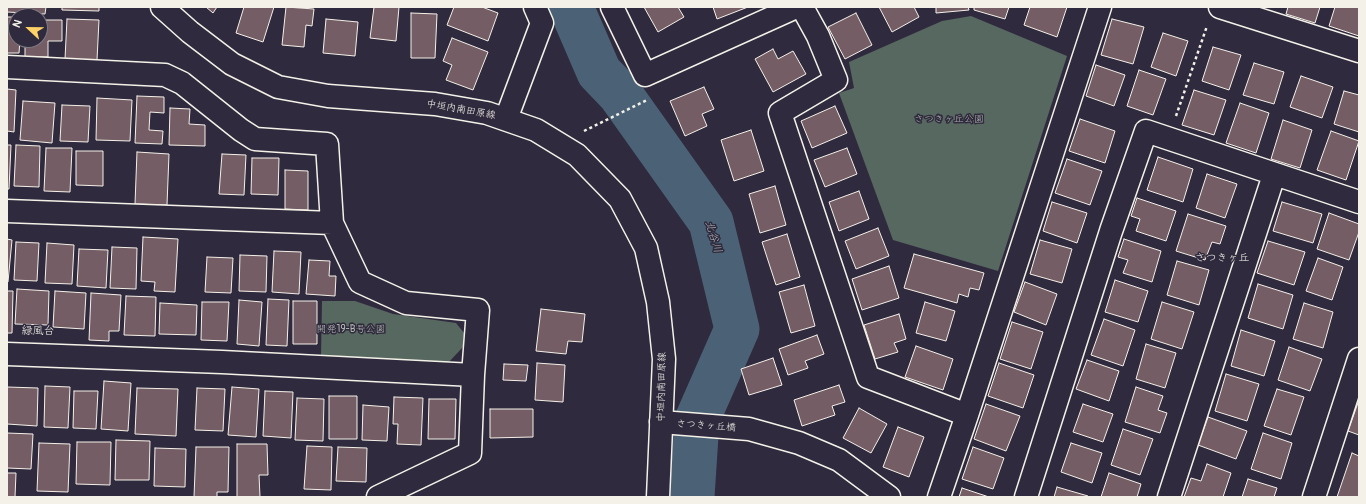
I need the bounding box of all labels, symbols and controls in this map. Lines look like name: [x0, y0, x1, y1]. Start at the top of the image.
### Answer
north arrow: [8, 8, 48, 48]
text: N: [10, 18, 25, 30]
street label: 中垣内南田原線: [425, 98, 497, 122]
park label: さつきヶ丘公園: [914, 113, 984, 125]
water label: 北谷川: [702, 219, 724, 255]
district label: さつきヶ丘: [1195, 251, 1249, 265]
park label: 開発19-B号公園: [317, 323, 385, 335]
district label: 緑風台: [22, 324, 54, 338]
street label: 中垣内南田原線: [655, 352, 669, 422]
street label: さつきヶ丘橋: [676, 418, 736, 434]

